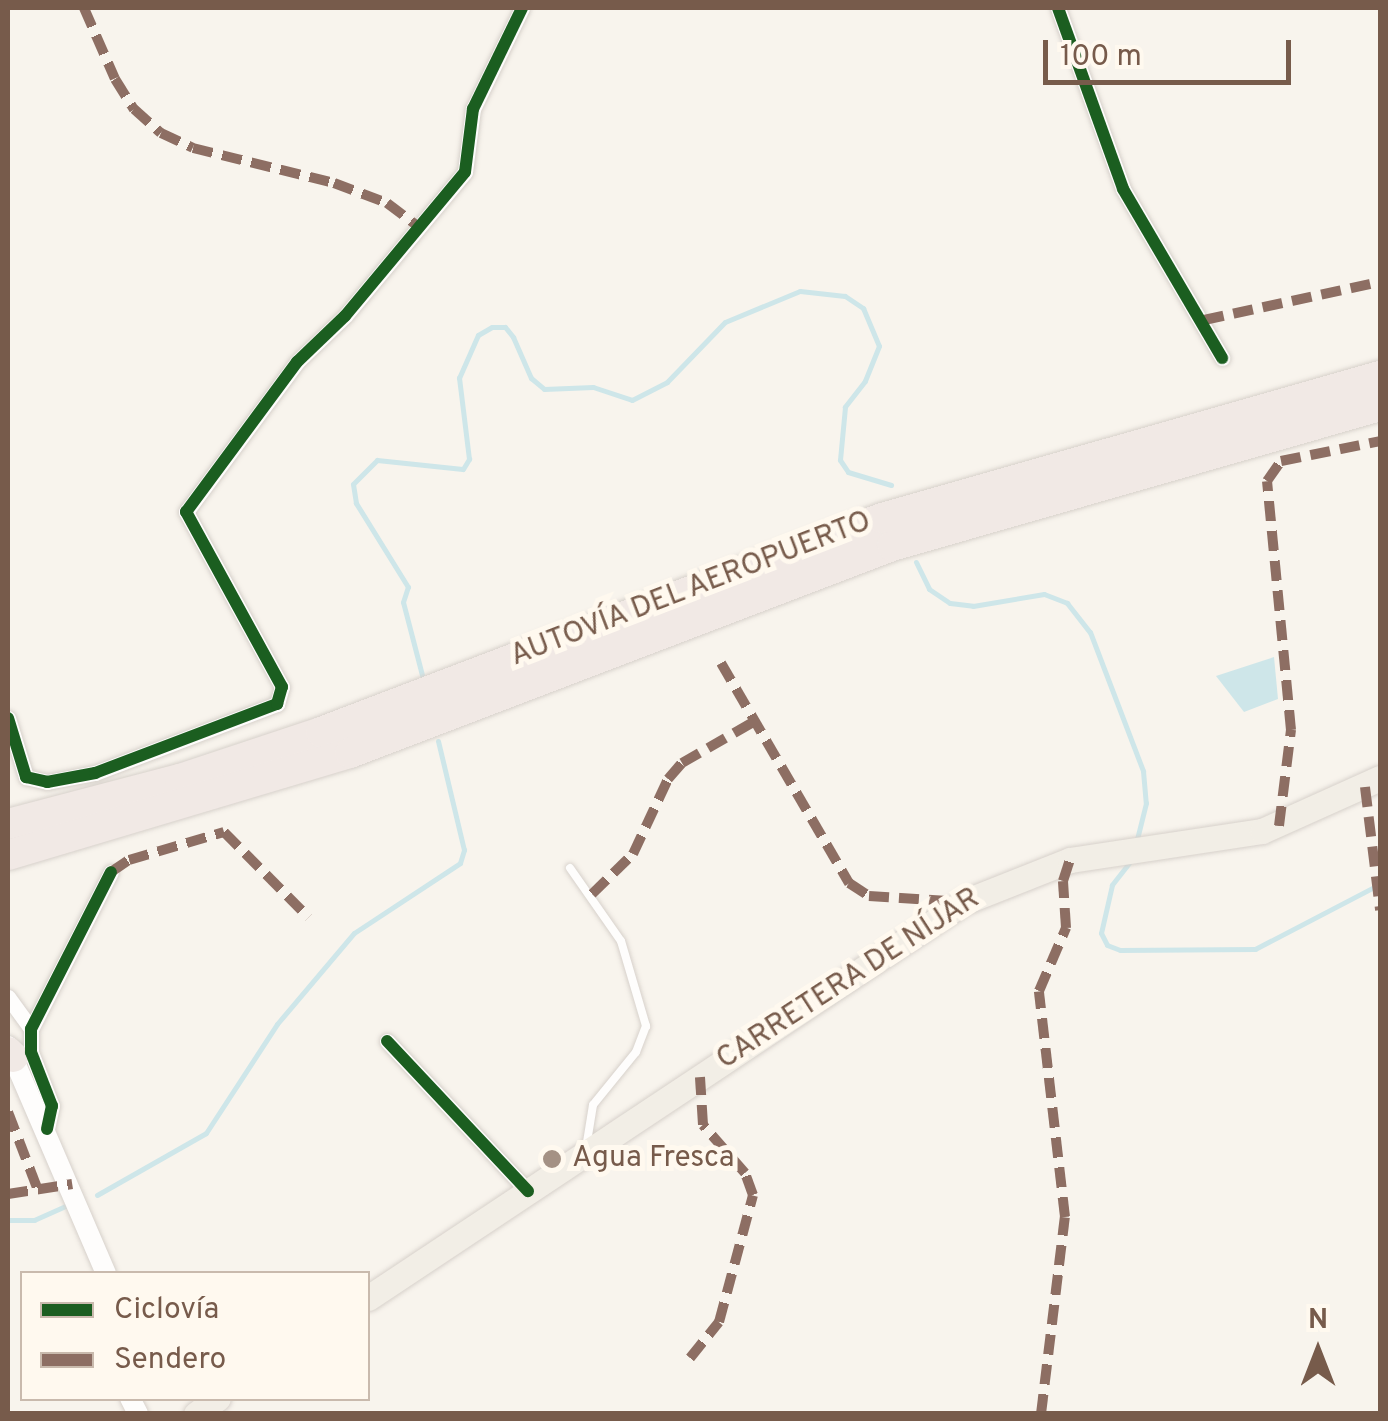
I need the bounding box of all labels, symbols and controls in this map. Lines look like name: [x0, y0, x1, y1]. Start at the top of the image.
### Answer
scale bar: [1048, 20, 1296, 82]
text: 100 m: [1060, 39, 1142, 76]
street label: AUTOVÍA DEL AEROPUERTO: [504, 504, 878, 676]
street label: CARRETERA DE NÍJAR: [710, 881, 988, 1079]
place label: Agua Fresca: [572, 1141, 735, 1177]
marker: Agua Fresca: [541, 1148, 563, 1170]
legend: [20, 1271, 370, 1401]
text: Ciclovía: [114, 1292, 219, 1329]
north arrow: [1268, 1301, 1368, 1401]
text: N: [1308, 1303, 1328, 1339]
text: Sendero: [114, 1342, 226, 1379]

